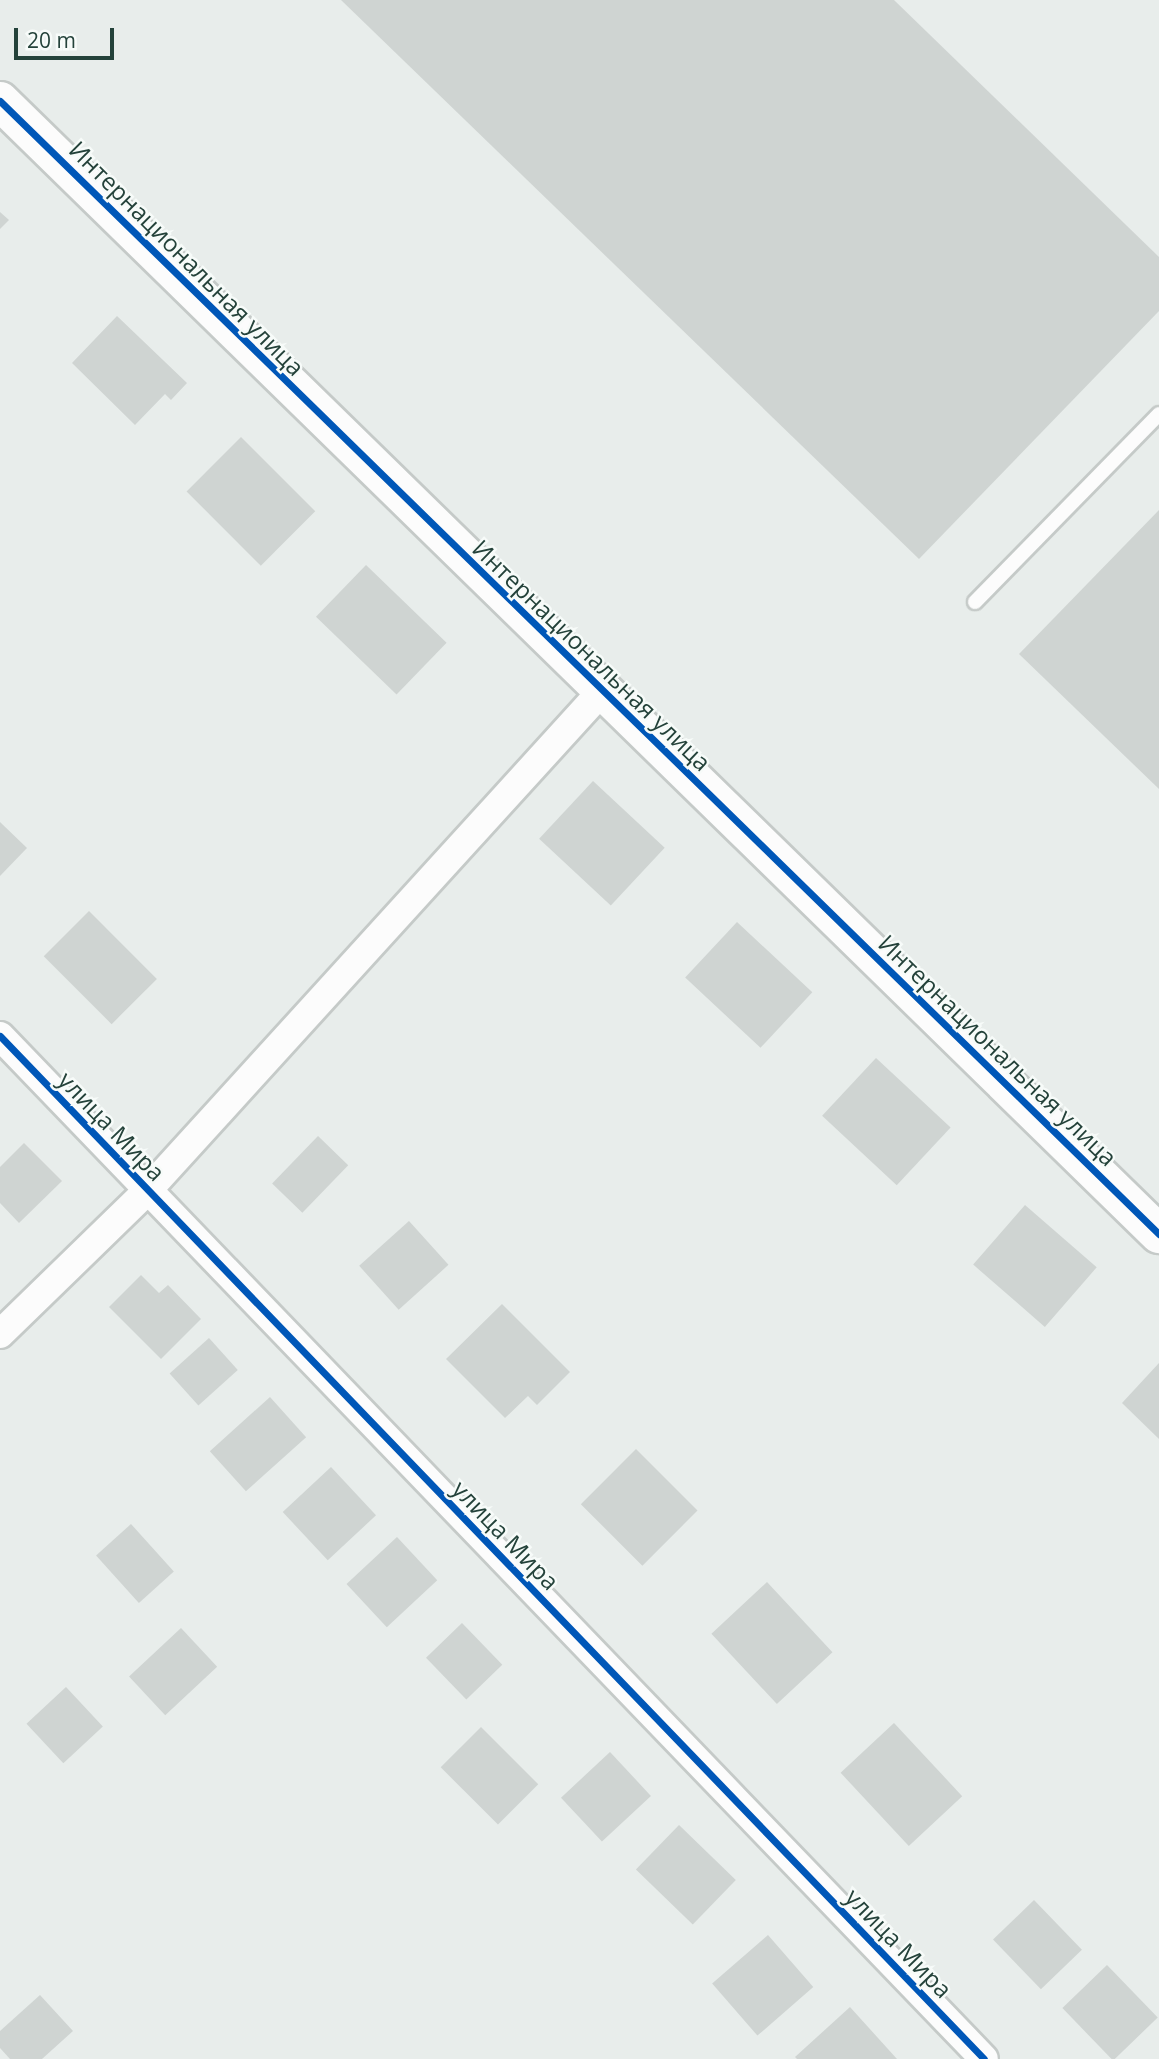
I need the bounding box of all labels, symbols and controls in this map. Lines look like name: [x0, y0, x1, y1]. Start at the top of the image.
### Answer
scale bar: [18, 14, 117, 58]
text: 20 m: [27, 26, 76, 54]
street label: Интернациональная улица: [64, 135, 310, 381]
street label: Интернациональная улица: [467, 534, 717, 776]
street label: Интернациональная улица: [873, 929, 1123, 1171]
street label: улица Мира: [53, 1065, 171, 1187]
street label: улица Мира: [447, 1474, 565, 1596]
street label: улица Мира: [840, 1882, 958, 2004]

